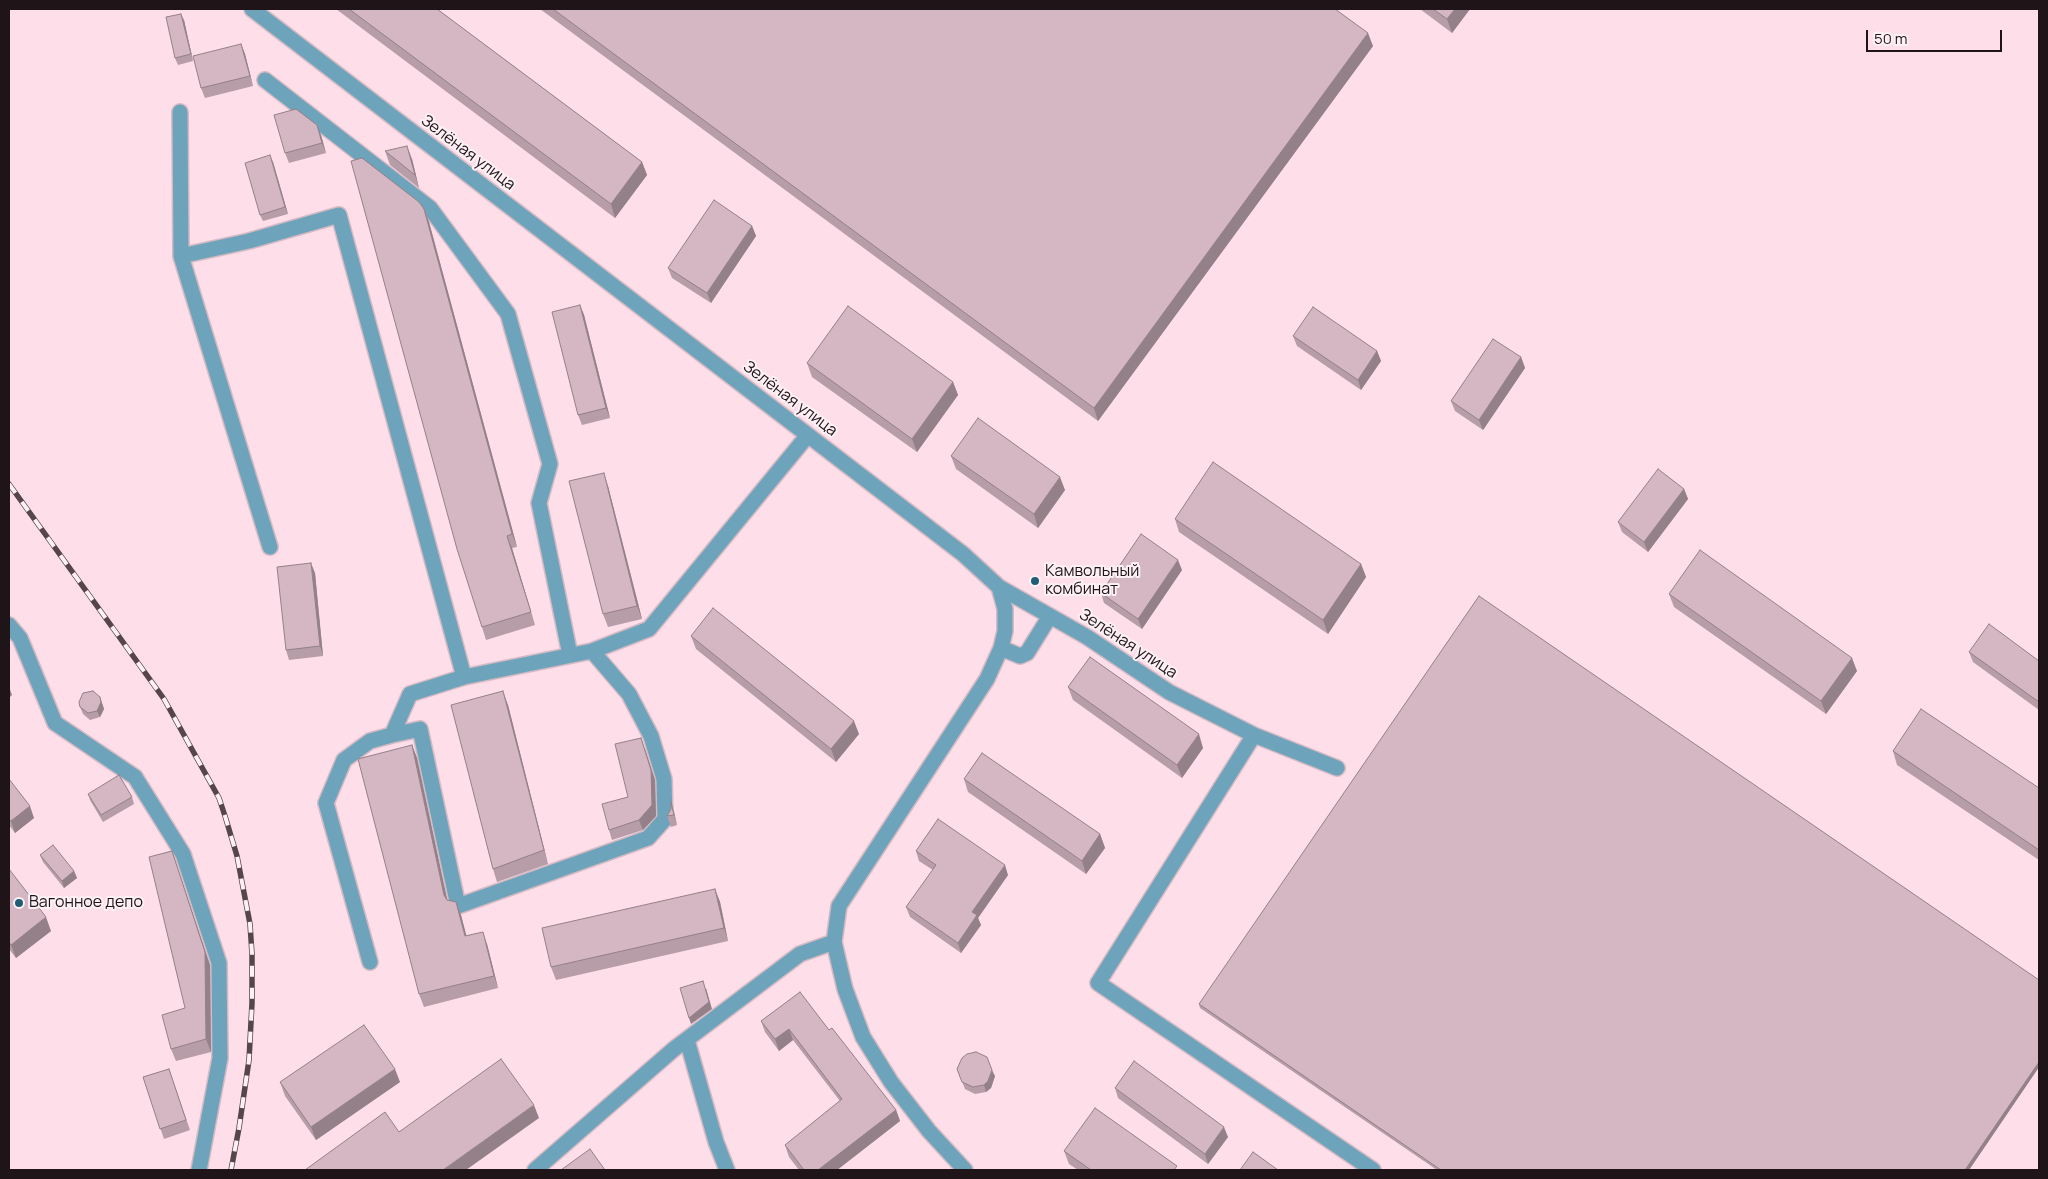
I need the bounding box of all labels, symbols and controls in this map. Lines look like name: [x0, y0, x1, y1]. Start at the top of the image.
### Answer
scale bar: [1868, 20, 2004, 52]
text: 50 m: [1874, 28, 1908, 49]
street label: Зелёная улица: [417, 111, 519, 195]
street label: Зелёная улица: [739, 357, 841, 441]
place label: Камвольный комбинат: [1045, 562, 1139, 600]
marker: Камвольный комбинат: [1029, 575, 1041, 587]
street label: Зелёная улица: [1075, 605, 1181, 683]
place label: Вагонное депо: [29, 893, 143, 913]
marker: Вагонное депо: [13, 897, 25, 909]

